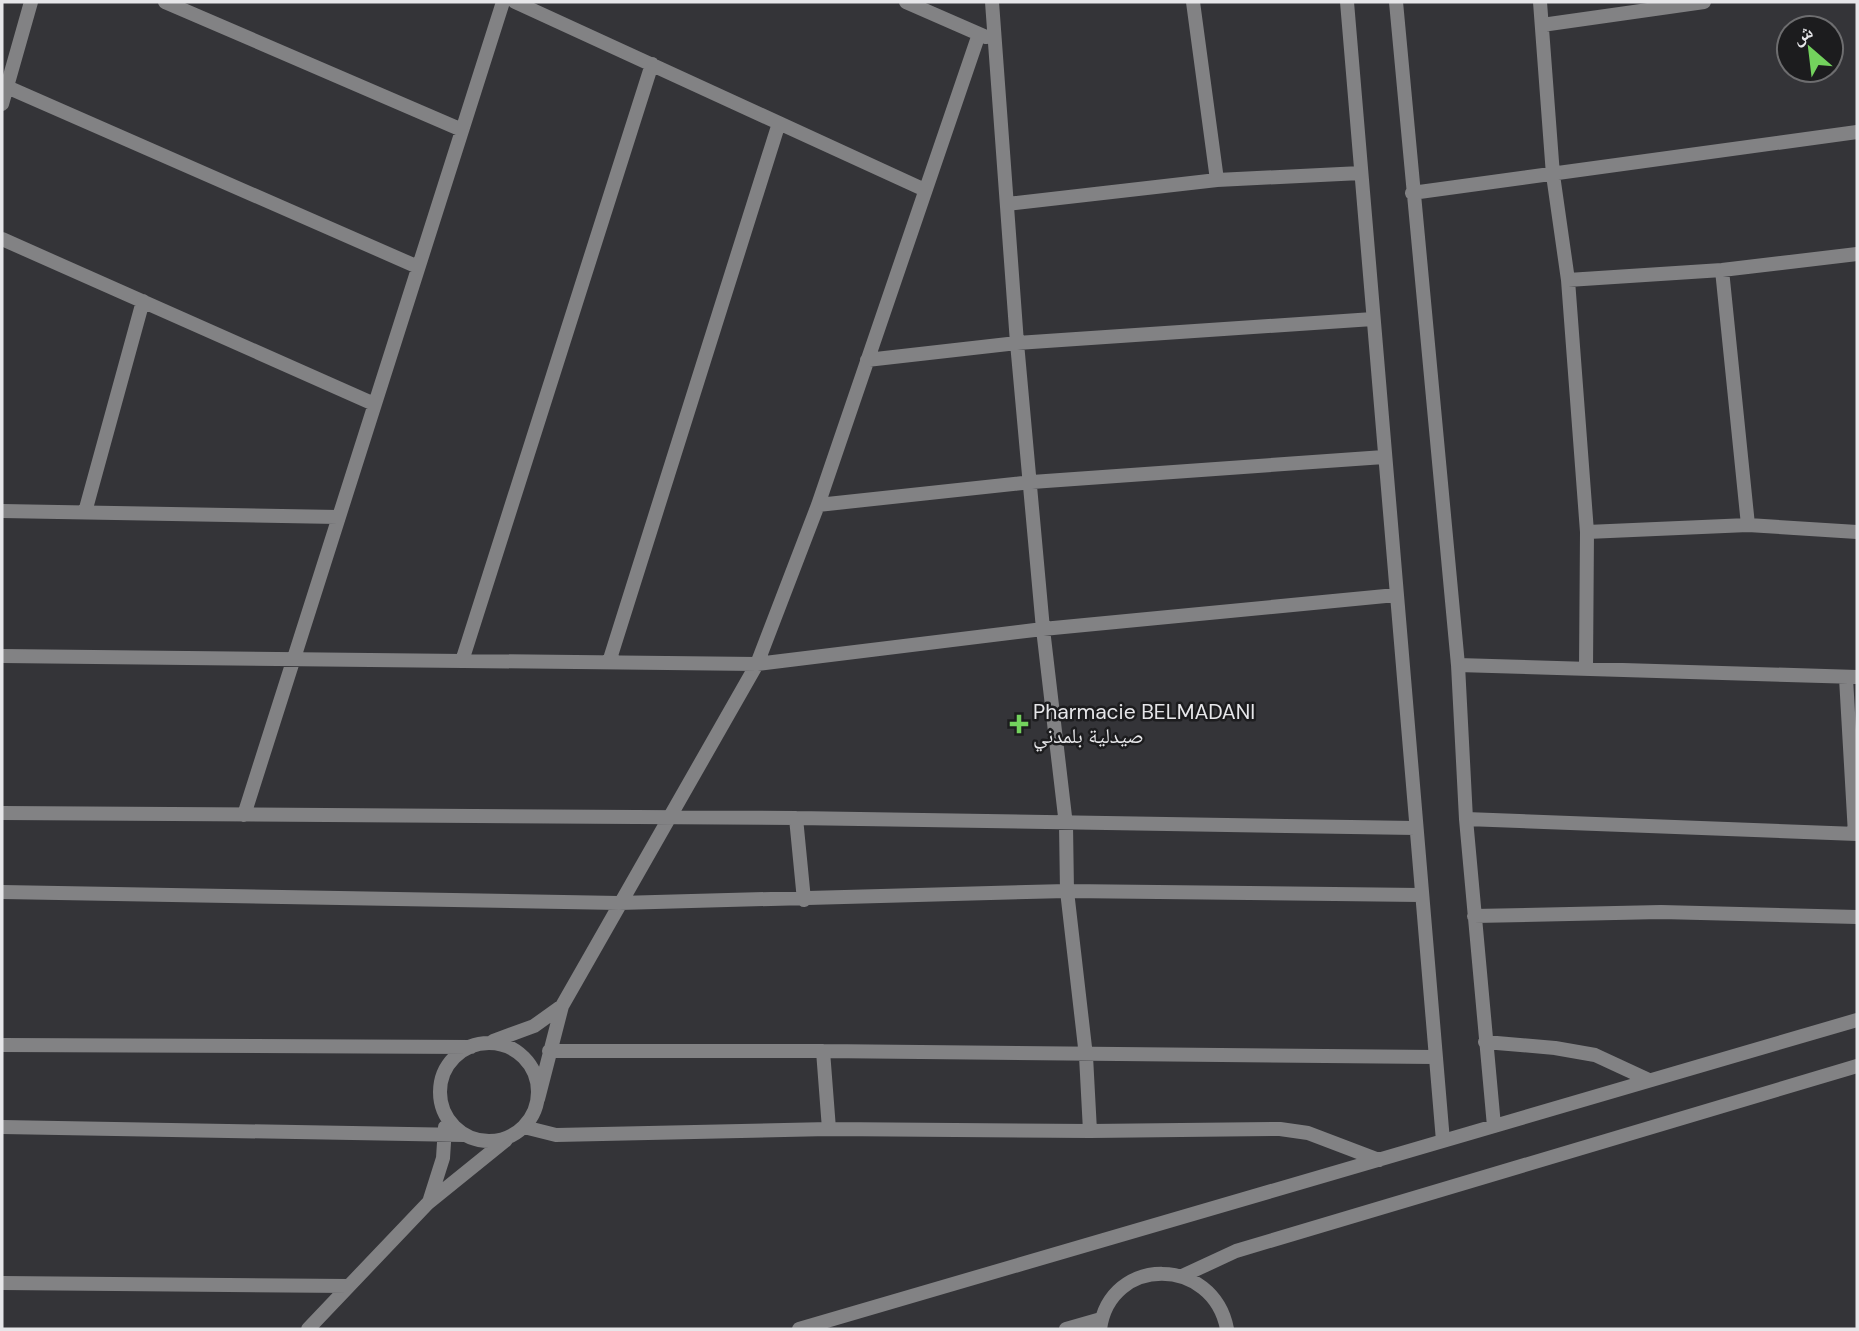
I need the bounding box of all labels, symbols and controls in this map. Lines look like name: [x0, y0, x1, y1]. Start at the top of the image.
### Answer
north arrow: [1775, 14, 1845, 84]
text: ش: [1787, 19, 1817, 50]
place label: Pharmacie BELMADANI صيدلية بلمدني: [1033, 698, 1255, 752]
marker: Pharmacie BELMADANI صيدلية بلمدني: [1011, 716, 1027, 732]

